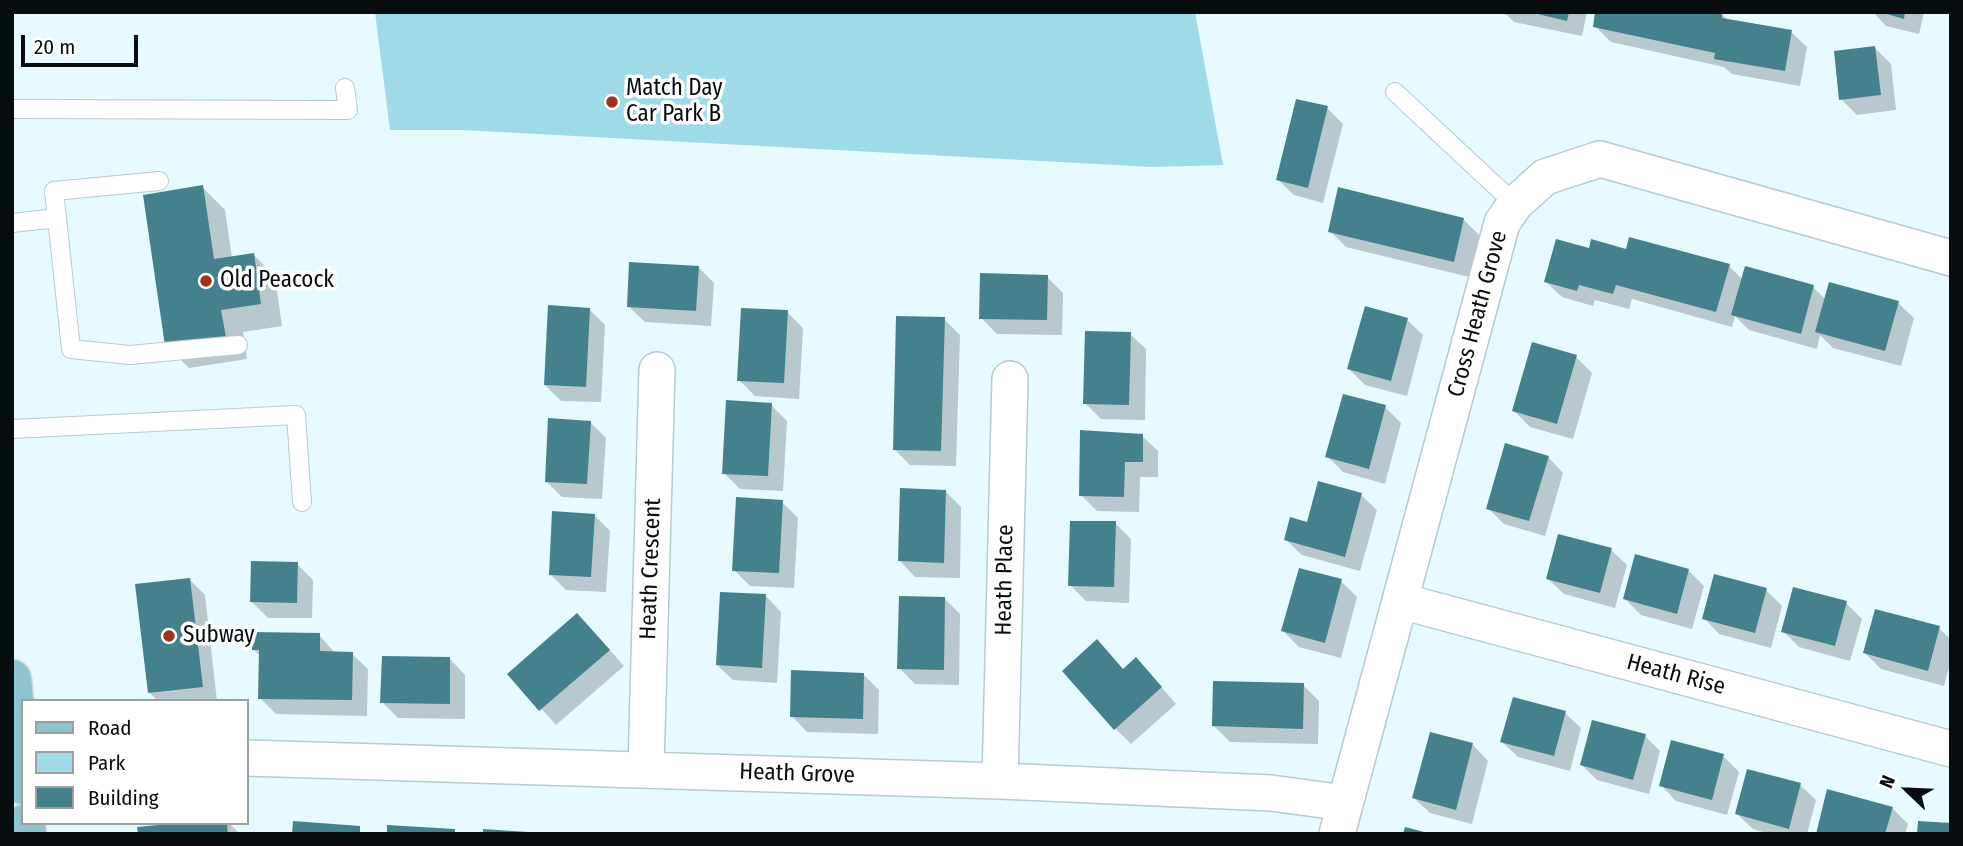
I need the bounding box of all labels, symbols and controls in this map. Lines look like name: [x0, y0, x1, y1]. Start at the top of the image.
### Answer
scale bar: [24, 21, 142, 65]
text: 20 m: [34, 34, 75, 60]
place label: Match Day Car Park B: [626, 75, 722, 129]
marker: Match Day Car Park B: [604, 94, 620, 110]
street label: Cross Heath Grove: [1443, 228, 1513, 400]
place label: Old Peacock: [220, 267, 334, 295]
marker: Old Peacock: [198, 273, 214, 289]
street label: Heath Crescent: [635, 498, 667, 640]
street label: Heath Place: [990, 524, 1020, 636]
place label: Subway: [183, 622, 255, 650]
marker: Subway: [161, 628, 177, 644]
street label: Heath Rise: [1624, 649, 1728, 701]
legend: [21, 699, 248, 825]
text: Road: [88, 715, 132, 741]
text: Park: [88, 750, 125, 776]
north arrow: [1872, 755, 1942, 825]
street label: Heath Grove: [739, 758, 855, 790]
text: N: [1874, 772, 1900, 791]
text: Building: [88, 785, 159, 811]

